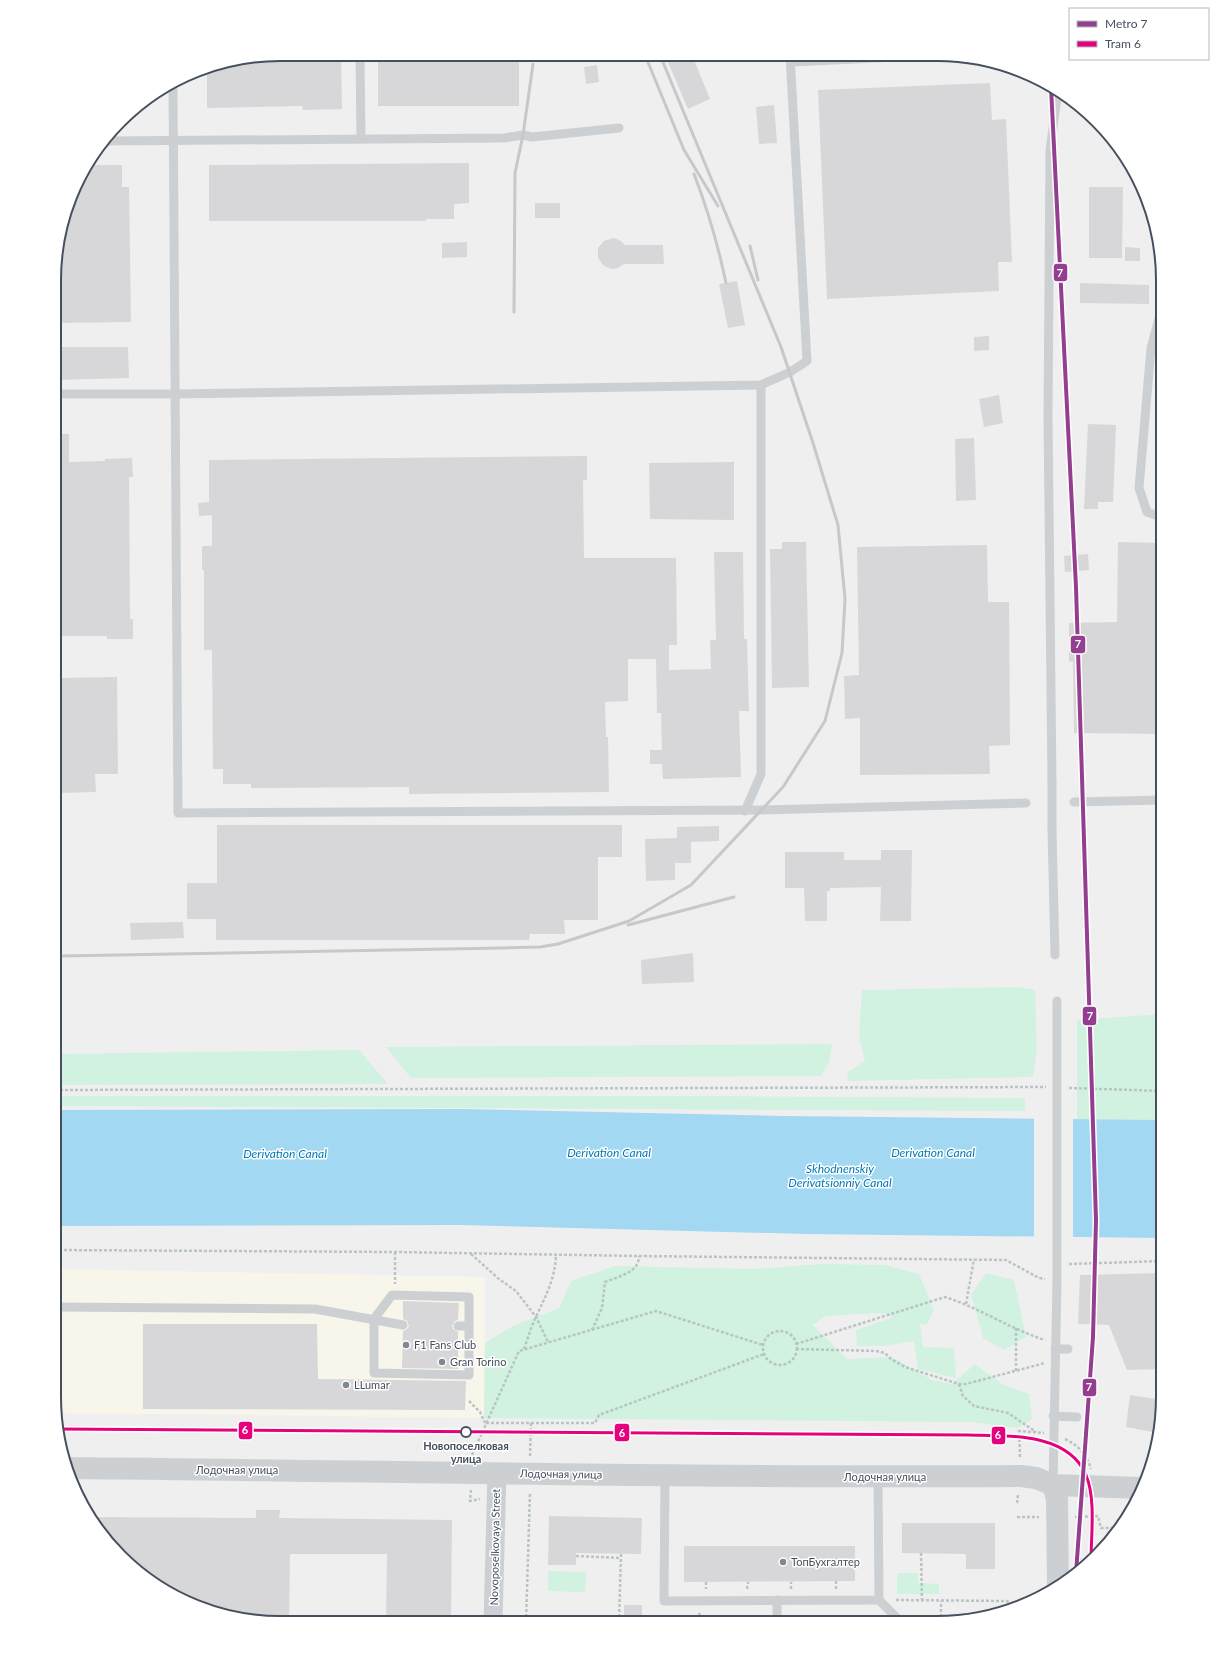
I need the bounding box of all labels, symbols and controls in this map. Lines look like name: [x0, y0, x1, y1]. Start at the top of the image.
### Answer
legend: [1069, 8, 1209, 60]
text: Metro 7: [1105, 16, 1148, 31]
text: Tram 6: [1105, 36, 1141, 51]
line badge: 7: [1053, 263, 1068, 282]
text: 7: [1057, 266, 1063, 279]
line badge: 7: [1070, 635, 1086, 654]
text: 7: [1075, 637, 1081, 650]
line badge: 7: [1082, 1006, 1097, 1026]
text: 7: [1087, 1009, 1093, 1022]
water label: Derivation Canal: [567, 1145, 651, 1160]
water label: Derivation Canal: [891, 1145, 975, 1160]
water label: Derivation Canal: [243, 1146, 327, 1161]
water label: Skhodnenskiy Derivatsionniy Canal: [788, 1161, 892, 1190]
place label: F1 Fans Club: [414, 1338, 476, 1351]
marker: F1 Fans Club: [401, 1340, 411, 1350]
place label: Gran Torino: [450, 1355, 506, 1368]
marker: Gran Torino: [437, 1357, 447, 1367]
place label: LLumar: [354, 1378, 390, 1391]
line badge: 7: [1082, 1378, 1097, 1397]
marker: LLumar: [341, 1380, 351, 1390]
text: 7: [1086, 1380, 1092, 1393]
line badge: 6: [238, 1421, 253, 1440]
text: 6: [242, 1423, 249, 1436]
line badge: 6: [614, 1423, 630, 1442]
marker: Новопоселковая улица: [460, 1426, 472, 1438]
text: 6: [619, 1426, 626, 1439]
line badge: 6: [991, 1426, 1006, 1445]
text: 6: [995, 1428, 1002, 1441]
place label: Новопоселковая улица: [423, 1439, 509, 1465]
street label: Лодочная улица: [195, 1463, 278, 1476]
street label: Лодочная улица: [519, 1466, 602, 1481]
street label: Лодочная улица: [843, 1470, 926, 1483]
street label: Novoposelkovaya Street: [487, 1488, 502, 1605]
place label: ТопБухгалтер: [791, 1555, 860, 1568]
marker: ТопБухгалтер: [778, 1557, 788, 1567]

